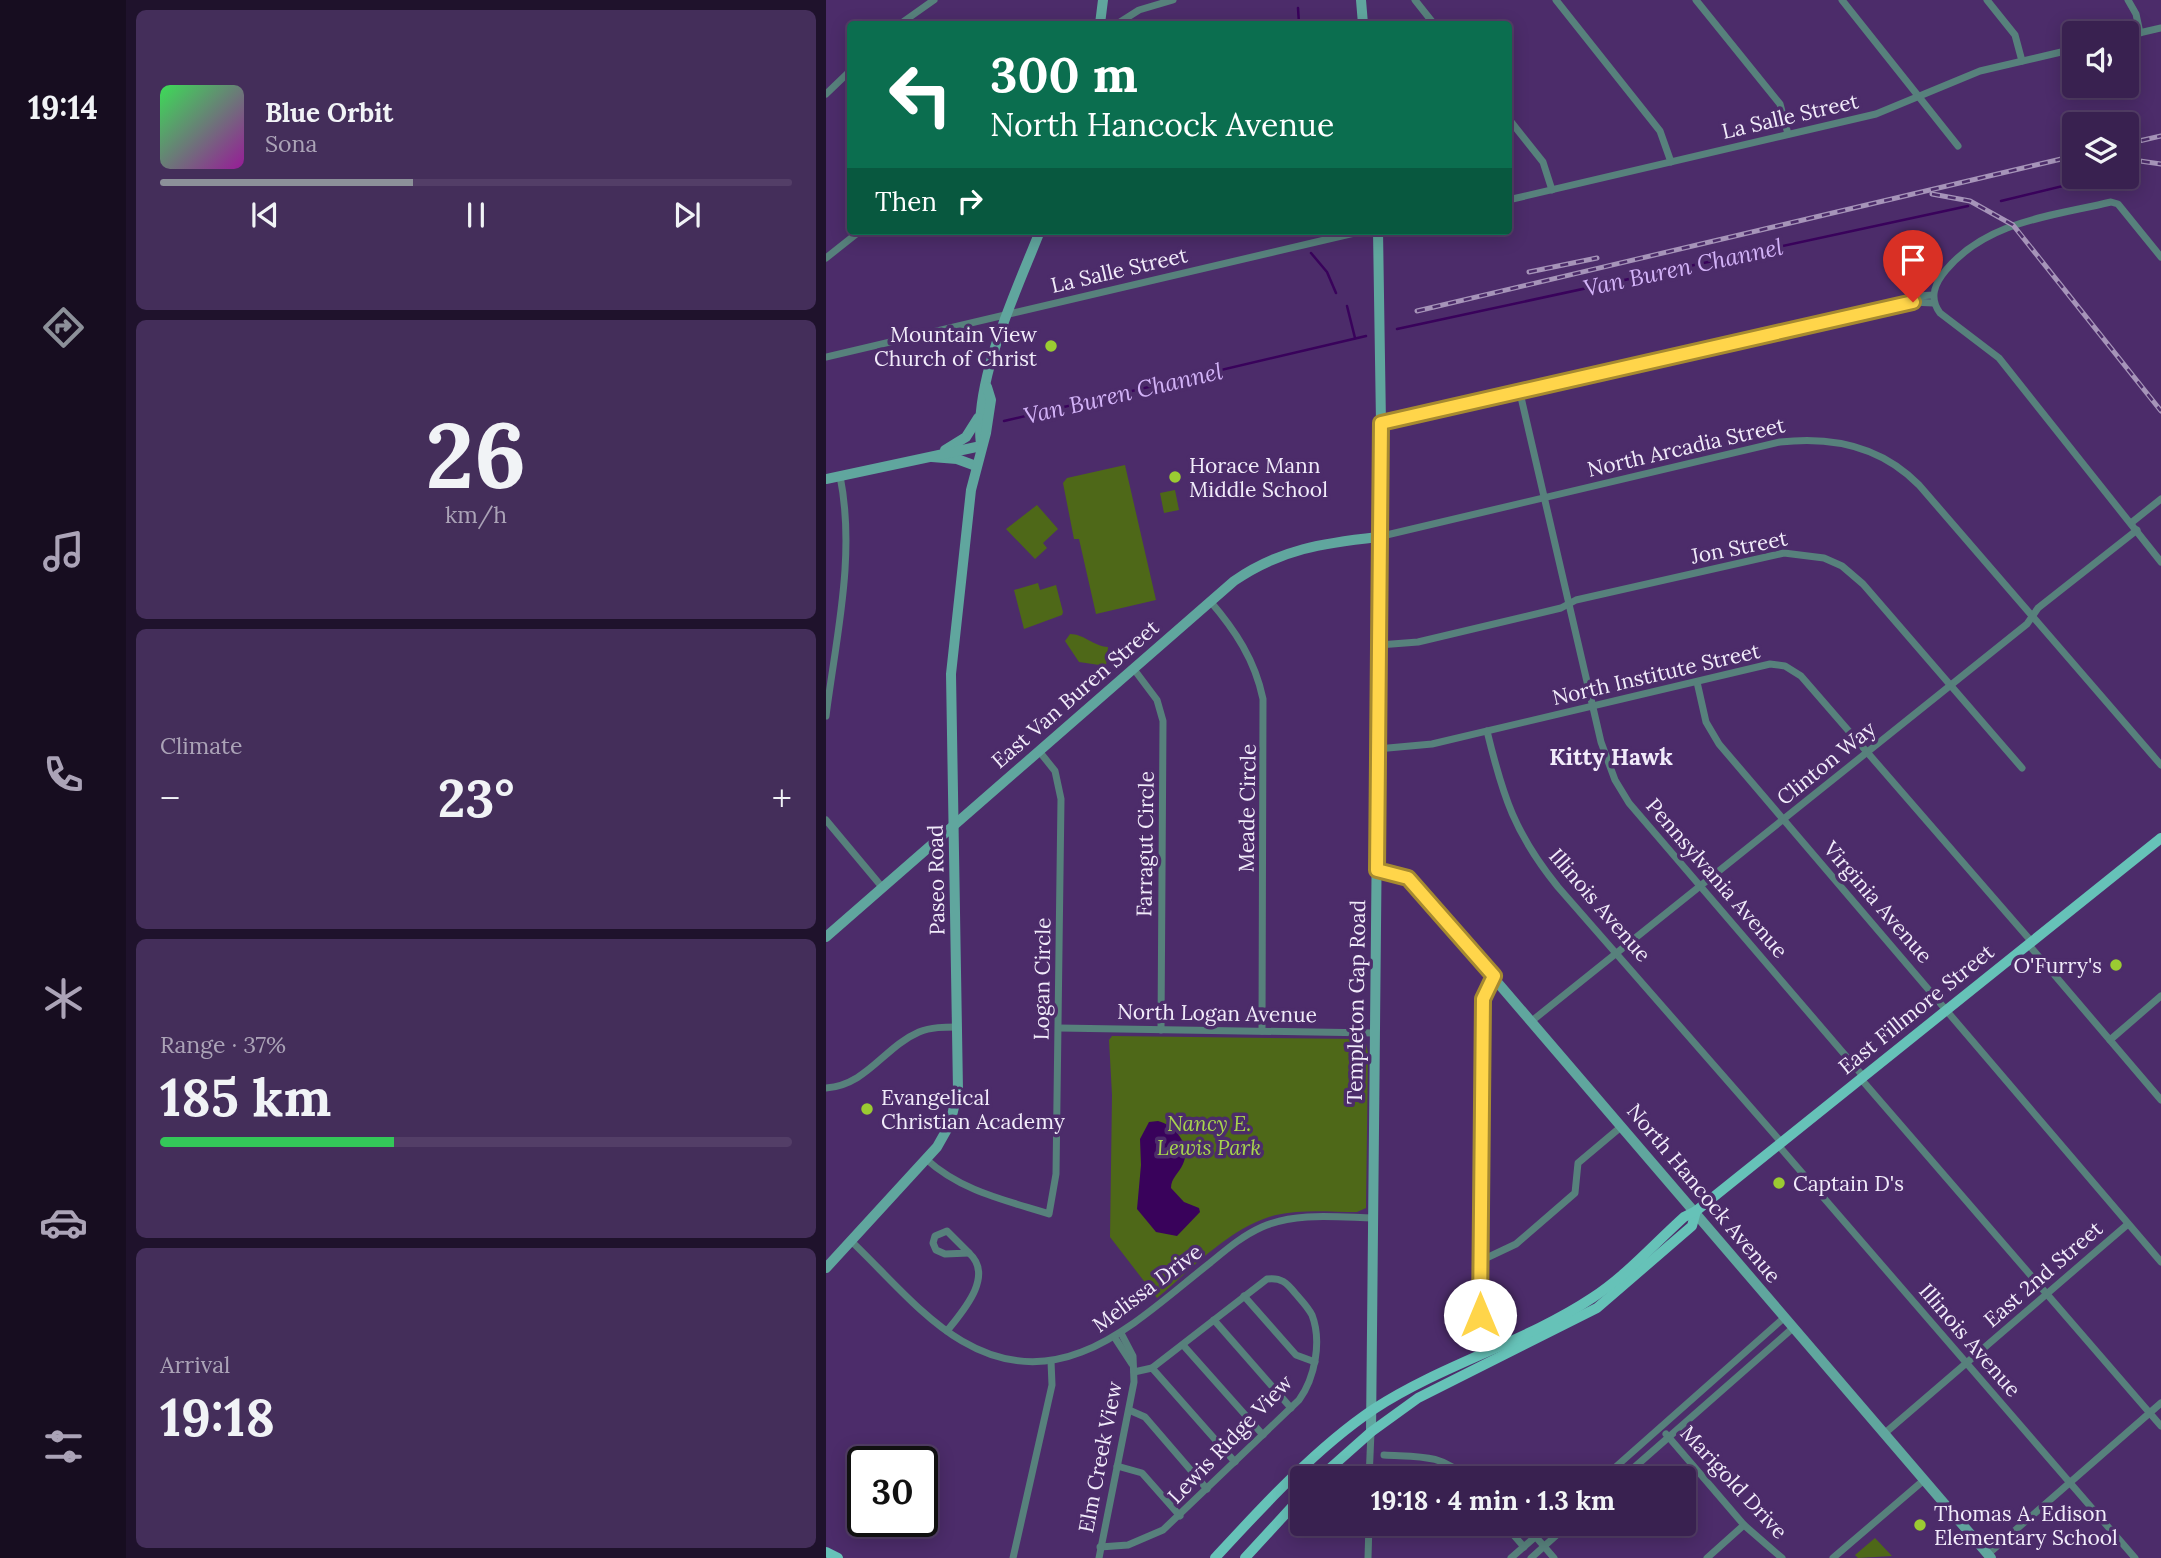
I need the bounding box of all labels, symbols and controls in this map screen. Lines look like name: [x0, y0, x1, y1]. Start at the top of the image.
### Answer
map controls: [2062, 21, 2139, 189]
button: sound: [2062, 21, 2139, 98]
text: 300 m: [990, 43, 1138, 105]
icon: left: [875, 49, 966, 140]
text: 19:14: [28, 87, 98, 128]
street label: La Salle Street: [1719, 87, 1862, 145]
text: Blue Orbit: [265, 96, 393, 129]
text: North Hancock Avenue: [990, 104, 1334, 145]
button: layers: [2062, 112, 2139, 189]
text: Sona: [265, 129, 317, 158]
icon: right: [951, 182, 989, 220]
text: Then: [875, 185, 937, 218]
icon: previous: [246, 196, 284, 234]
icon: pause: [457, 196, 495, 234]
icon: next: [668, 196, 706, 234]
pin: [1883, 230, 1943, 302]
water label: Van Buren Channel: [1581, 232, 1786, 302]
street label: La Salle Street: [1048, 241, 1191, 299]
icon: arrive: [1894, 241, 1932, 279]
icon: directions: [39, 303, 88, 352]
place label: Mountain View Church of Christ: [874, 321, 1038, 372]
marker: Mountain View Church of Christ: [1043, 338, 1059, 354]
water label: Van Buren Channel: [1021, 356, 1226, 430]
text: 26: [426, 396, 526, 513]
street label: North Arcadia Street: [1585, 411, 1788, 483]
place label: Horace Mann Middle School: [1189, 452, 1328, 503]
marker: Horace Mann Middle School: [1167, 469, 1183, 485]
text: km/h: [445, 500, 507, 529]
street label: Jon Street: [1687, 524, 1790, 570]
icon: music: [39, 527, 88, 576]
street label: East Van Buren Street: [986, 613, 1165, 774]
street label: North Institute Street: [1549, 637, 1763, 711]
street label: Clinton Way: [1771, 715, 1881, 811]
text: Climate: [160, 731, 242, 760]
district label: Kitty Hawk: [1549, 742, 1673, 771]
street label: Meade Circle: [1232, 743, 1262, 873]
icon: phone: [39, 750, 88, 799]
text: 23°: [438, 765, 514, 831]
street label: Farragut Circle: [1130, 771, 1160, 917]
text: −: [160, 774, 180, 822]
text: +: [772, 774, 792, 822]
street label: Pennsylvania Avenue: [1640, 792, 1794, 964]
street label: Paseo Road: [922, 824, 950, 936]
street label: Virginia Avenue: [1817, 835, 1938, 968]
street label: Illinois Avenue: [1543, 843, 1657, 967]
street label: Templeton Gap Road: [1341, 900, 1371, 1104]
street label: Logan Circle: [1027, 917, 1057, 1041]
street label: East Fillmore Street: [1833, 937, 2000, 1080]
place label: O'Furry's: [2013, 952, 2102, 979]
marker: O'Furry's: [2108, 957, 2124, 973]
icon: climate: [39, 974, 88, 1023]
street label: North Logan Avenue: [1117, 998, 1317, 1028]
text: Range · 37%: [160, 1030, 286, 1059]
text: 185 km: [160, 1064, 331, 1130]
place label: Evangelical Christian Academy: [881, 1084, 1065, 1135]
street label: North Hancock Avenue: [1621, 1098, 1787, 1288]
marker: Evangelical Christian Academy: [859, 1101, 875, 1117]
park label: Nancy E. Lewis Park: [1157, 1110, 1261, 1161]
place label: Captain D's: [1793, 1170, 1904, 1197]
marker: Captain D's: [1771, 1175, 1787, 1191]
icon: car: [39, 1198, 88, 1247]
street label: East 2nd Street: [1978, 1214, 2109, 1333]
street label: Melissa Drive: [1087, 1238, 1207, 1338]
position arrow: [1443, 1278, 1517, 1352]
street label: Illinois Avenue: [1913, 1278, 2027, 1402]
text: Arrival: [160, 1350, 230, 1379]
street label: Lewis Ridge View: [1162, 1369, 1298, 1509]
street label: Elm Creek View: [1072, 1379, 1128, 1535]
text: 19:18: [160, 1384, 275, 1450]
street label: Marigold Drive: [1675, 1420, 1793, 1544]
icon: filters: [39, 1422, 88, 1471]
speed limit sign: 30: [847, 1446, 938, 1537]
text: 19:18 · 4 min · 1.3 km: [1371, 1484, 1615, 1517]
place label: Thomas A. Edison Elementary School: [1934, 1500, 2118, 1551]
marker: Thomas A. Edison Elementary School: [1912, 1517, 1928, 1533]

